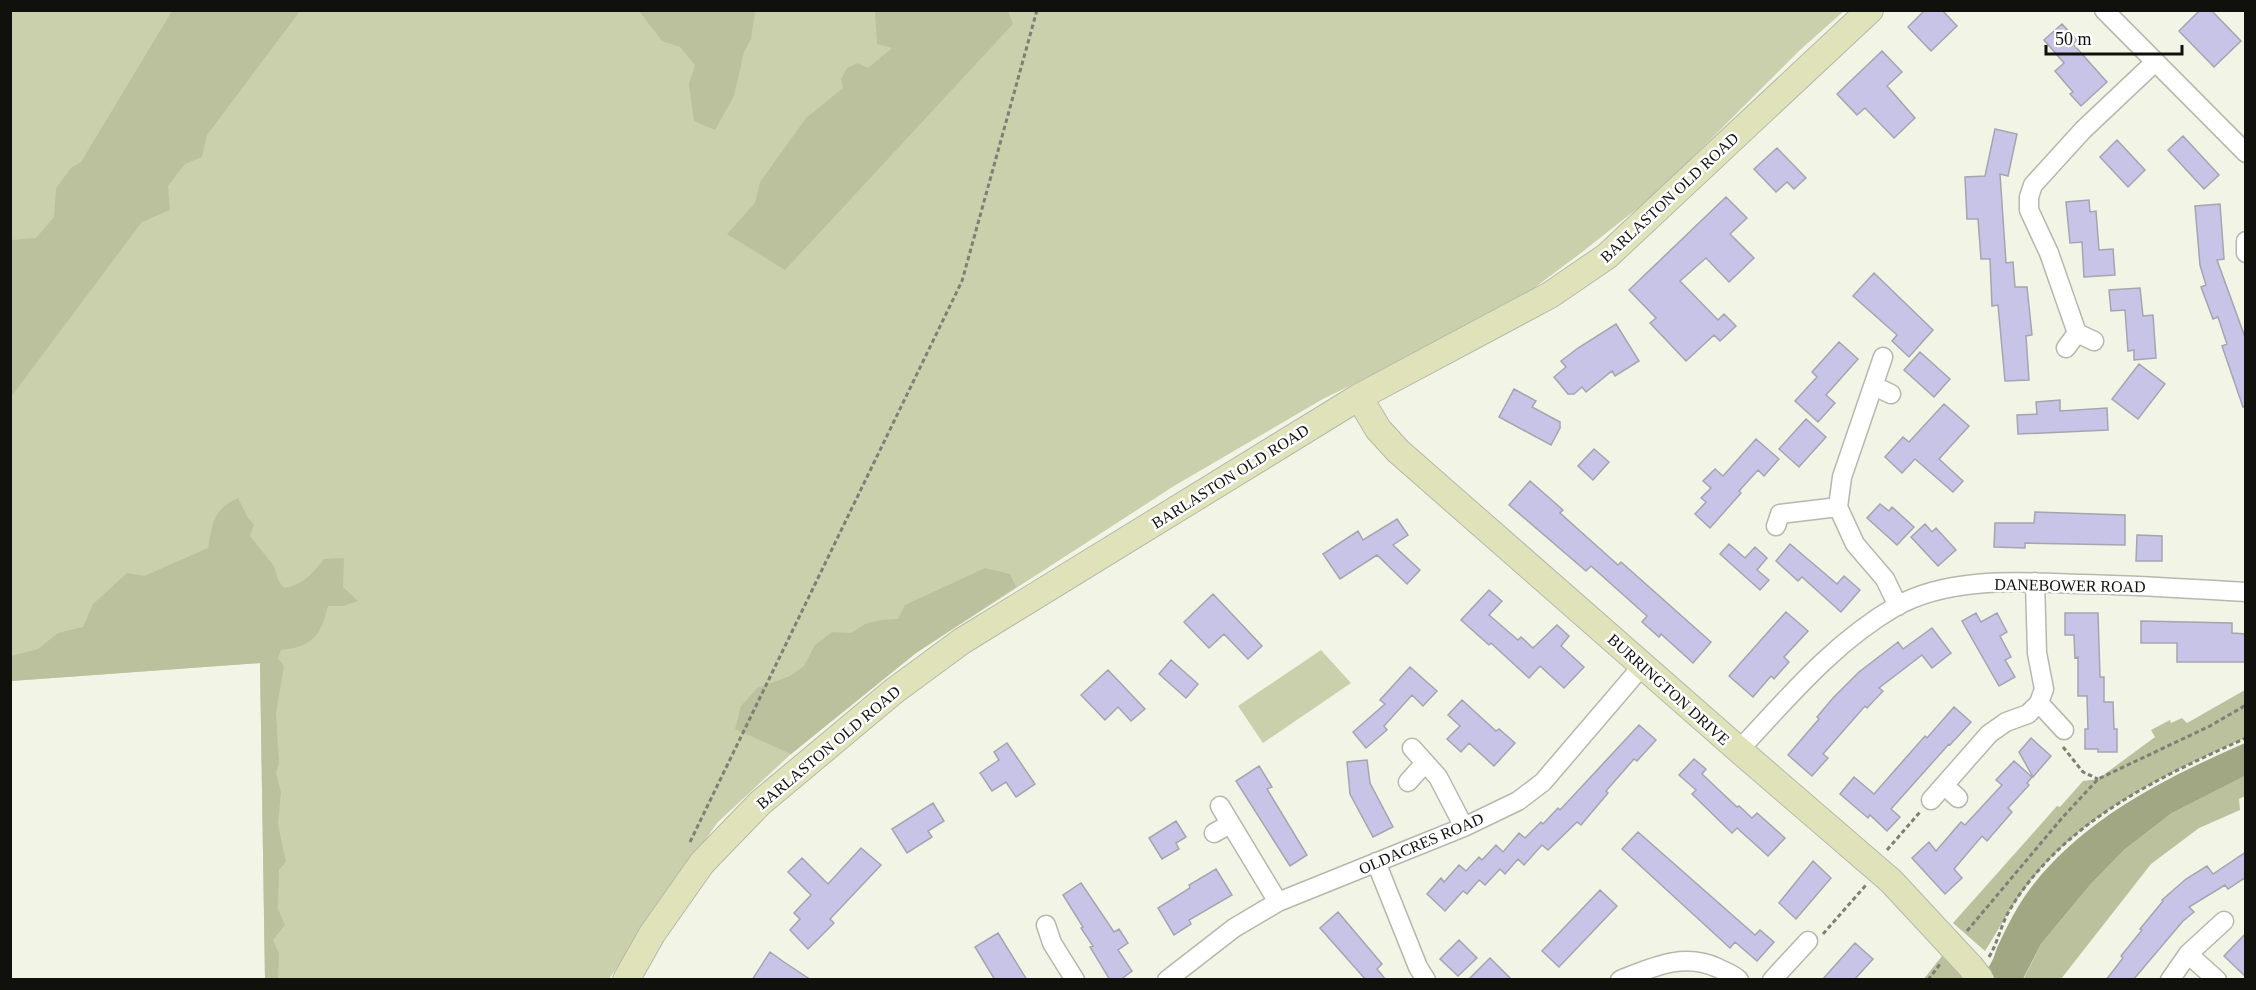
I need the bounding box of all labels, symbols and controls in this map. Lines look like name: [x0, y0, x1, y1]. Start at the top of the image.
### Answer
scale bar: [2046, 18, 2182, 56]
text: 50 m: [2055, 29, 2092, 49]
street label: BARLASTON OLD ROAD: [1597, 129, 1742, 266]
street label: BARLASTON OLD ROAD: [1149, 421, 1312, 532]
street label: DANEBOWER ROAD: [1994, 576, 2146, 595]
street label: BURRINGTON DRIVE: [1604, 630, 1733, 748]
street label: BARLASTON OLD ROAD: [753, 682, 903, 812]
street label: OLDACRES ROAD: [1356, 809, 1486, 877]

